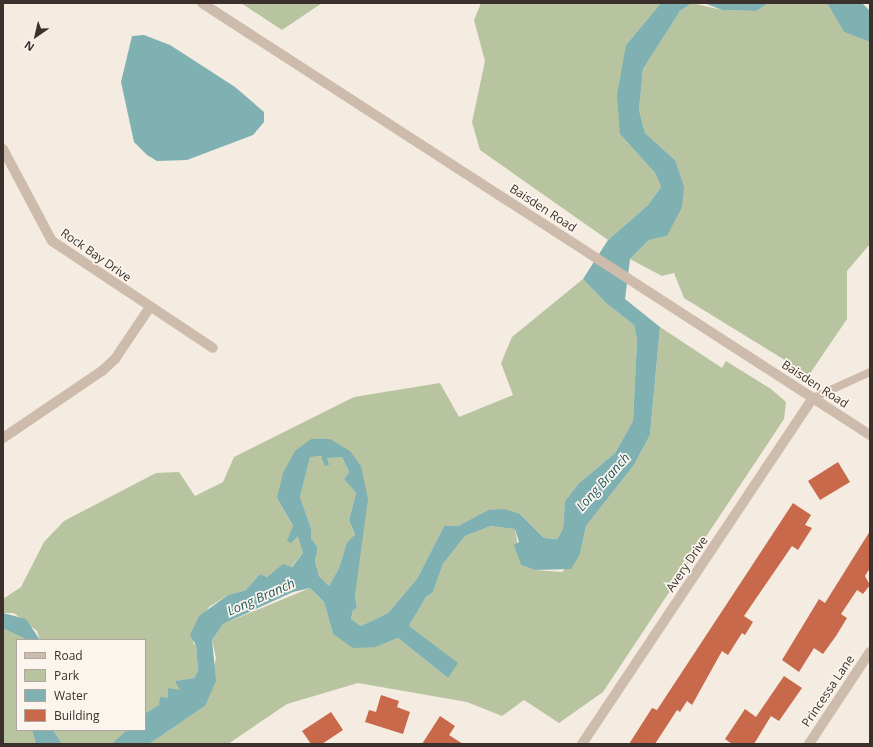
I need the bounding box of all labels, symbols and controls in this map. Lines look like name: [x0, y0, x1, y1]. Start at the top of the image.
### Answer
north arrow: [16, 16, 56, 56]
text: N: [21, 38, 37, 55]
street label: Baisden Road: [507, 181, 579, 235]
street label: Rock Bay Drive: [58, 225, 134, 285]
street label: Baisden Road: [779, 357, 851, 411]
water label: Long Branch: [573, 450, 633, 514]
street label: Avery Drive: [663, 534, 711, 594]
water label: Long Branch: [225, 575, 297, 619]
legend: [16, 639, 146, 731]
text: Road: [54, 647, 83, 664]
street label: Princessa Lane: [799, 652, 857, 730]
text: Park: [54, 667, 79, 684]
text: Water: [54, 687, 88, 704]
text: Building: [54, 707, 99, 724]

